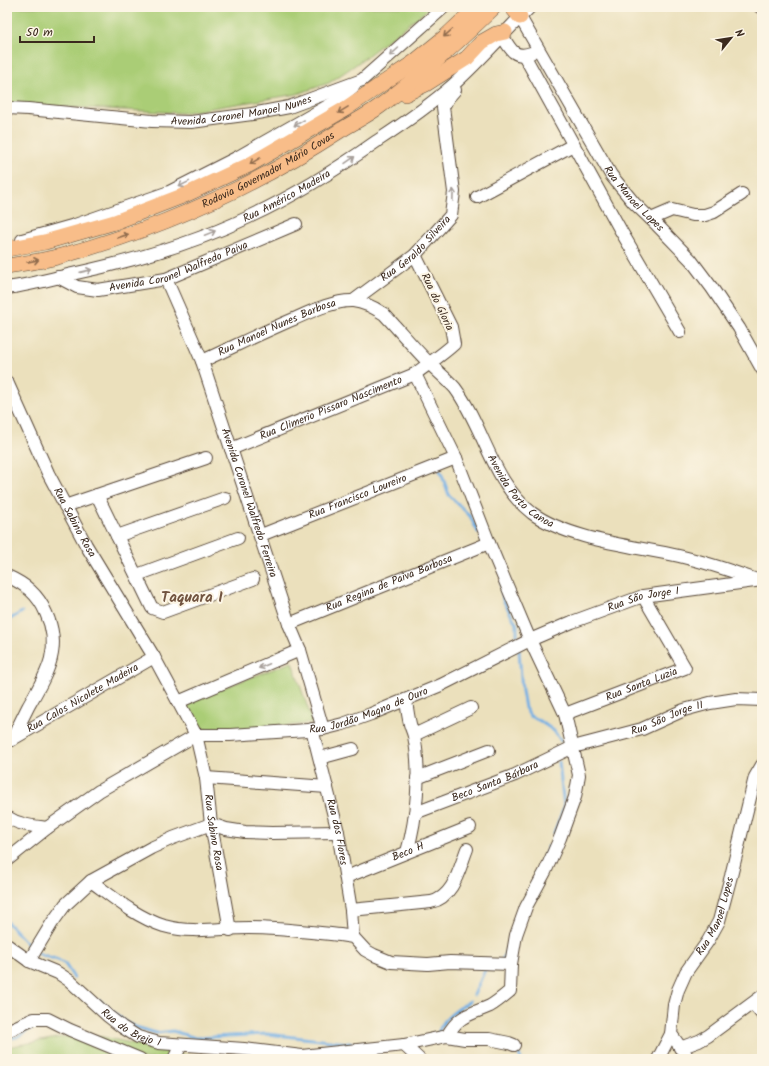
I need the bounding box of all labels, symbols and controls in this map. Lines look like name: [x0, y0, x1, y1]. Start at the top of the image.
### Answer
scale bar: [20, 18, 94, 44]
north arrow: [711, 18, 751, 58]
text: 50 m: [26, 23, 53, 42]
text: N: [729, 26, 748, 41]
one-way arrow: [443, 29, 453, 38]
one-way arrow: [389, 47, 399, 56]
street label: Avenida Coronel Manoel Nunes: [171, 90, 315, 131]
one-way arrow: [338, 106, 349, 114]
one-way arrow: [293, 119, 305, 127]
street label: Rodovia Governador Mário Covas: [199, 127, 339, 214]
one-way arrow: [344, 156, 355, 164]
one-way arrow: [249, 158, 261, 166]
street label: Rua Manoel Lopes: [599, 162, 668, 236]
street label: Rua Américo Madeira: [240, 165, 334, 228]
one-way arrow: [179, 181, 191, 188]
one-way arrow: [449, 189, 457, 202]
street label: Rua Geraldo Silveira: [377, 211, 456, 287]
one-way arrow: [204, 229, 216, 237]
one-way arrow: [117, 232, 130, 239]
street label: Avenida Coronel Walfredo Paiva: [108, 236, 251, 297]
one-way arrow: [26, 257, 39, 265]
one-way arrow: [79, 267, 92, 275]
street label: Rua do Gloria: [416, 270, 458, 334]
street label: Rua Manoel Nunes Barbosa: [215, 294, 338, 361]
street label: Rua Climerio Pissaro Nascimento: [257, 371, 405, 445]
street label: Avenida Coronel Walfredo Ferreira: [216, 426, 282, 580]
street label: Avenida Porto Canoa: [482, 451, 557, 533]
street label: Rua Francisco Loureiro: [306, 469, 410, 524]
street label: Rua Sabino Rosa: [48, 484, 101, 561]
street label: Rua Regina de Paiva Barbosa: [323, 550, 455, 617]
street label: Rua São Jorge I: [605, 582, 680, 617]
district label: Taquara I: [161, 586, 223, 610]
street label: Rua Calos Nicolete Madeira: [23, 659, 142, 738]
one-way arrow: [258, 662, 270, 670]
street label: Rua Santa Luzia: [603, 663, 680, 707]
street label: Rua Jordão Magno de Ouro: [309, 682, 431, 739]
street label: Rua São Jorge II: [629, 696, 705, 741]
street label: Beco Santa Bárbara: [449, 756, 542, 807]
street label: Rua Sabino Rosa: [199, 793, 228, 872]
street label: Rua dos Flores: [321, 797, 352, 867]
street label: Beco H: [389, 837, 427, 867]
street label: Rua Manoel Lopes: [691, 875, 739, 959]
street label: Rua do Brejo I: [96, 1004, 163, 1052]

